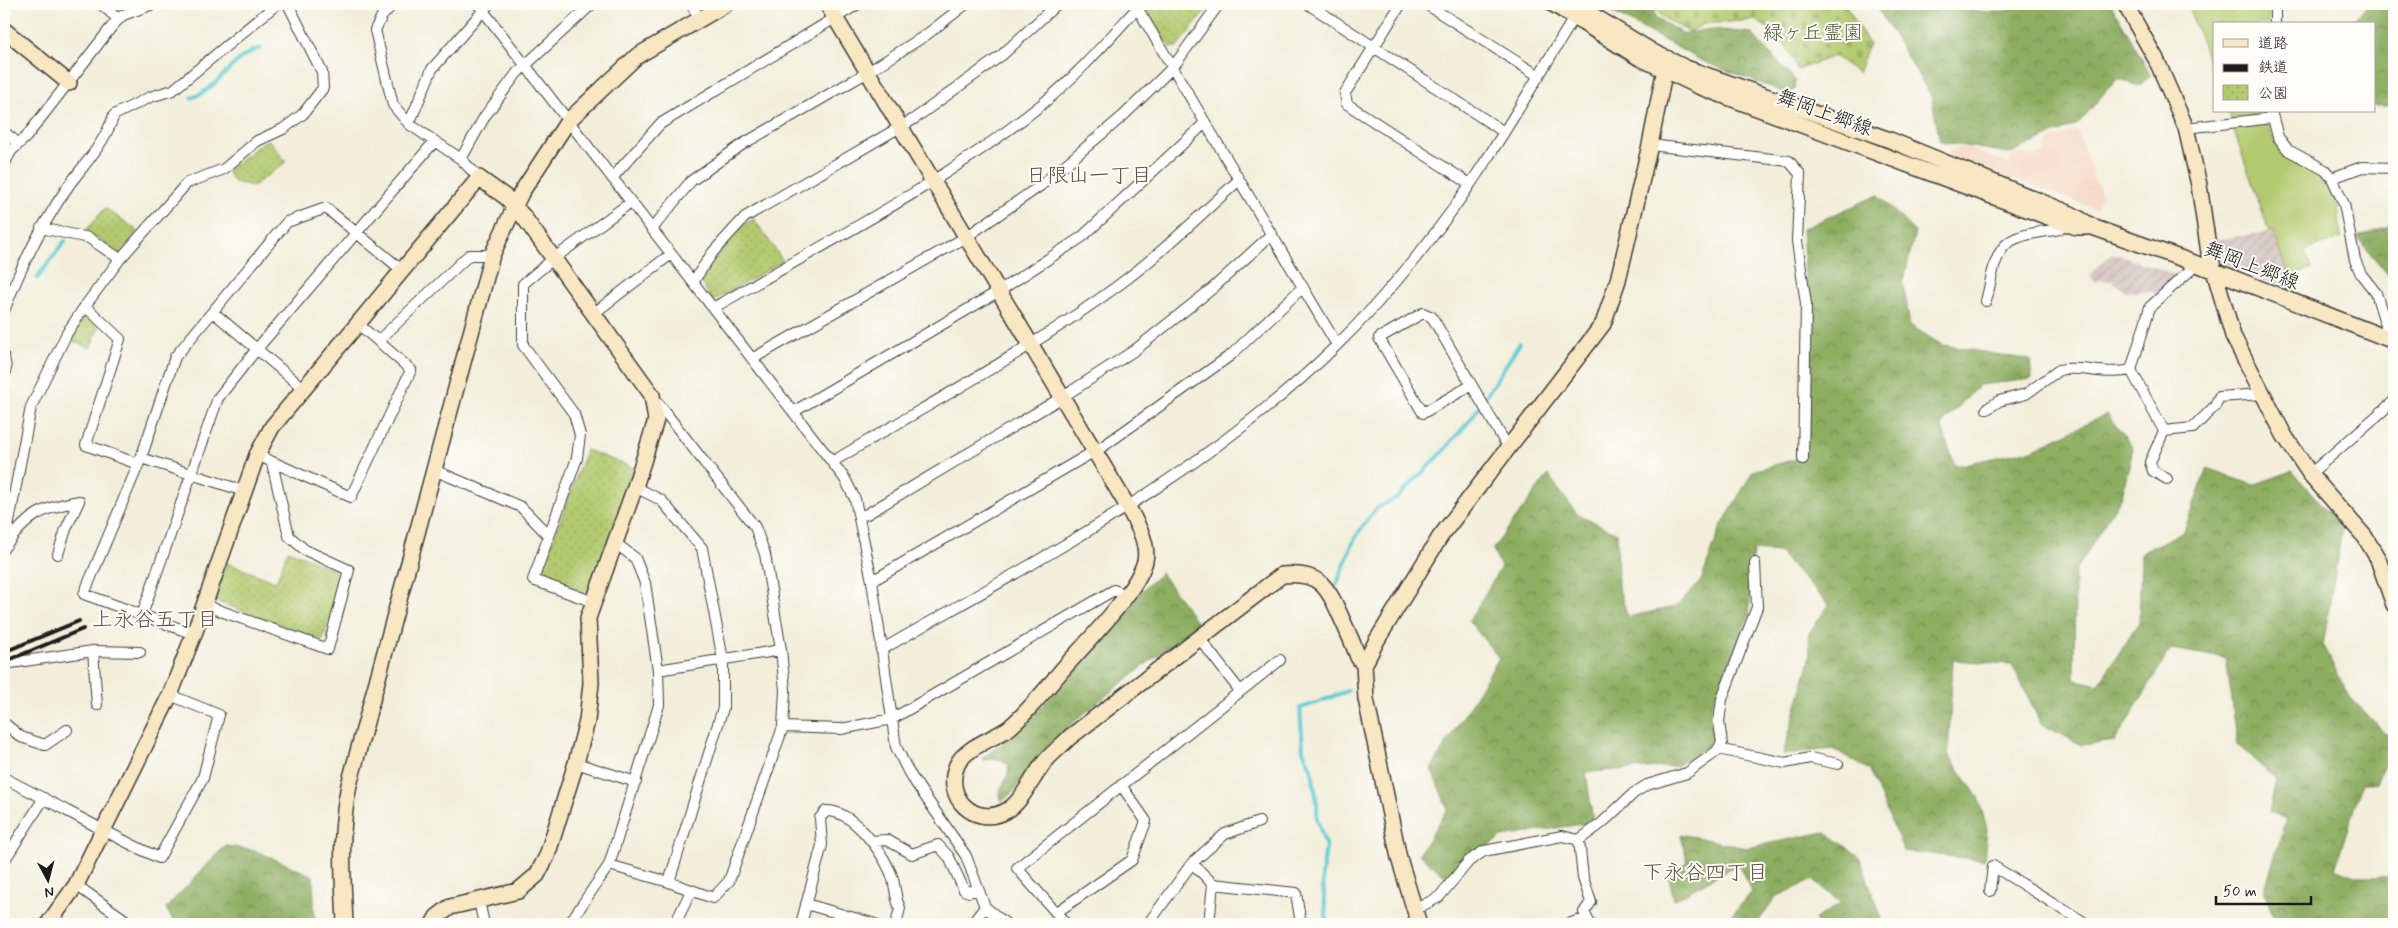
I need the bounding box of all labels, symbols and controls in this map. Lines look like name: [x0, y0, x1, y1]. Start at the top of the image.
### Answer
park label: 緑ヶ丘霊園: [1763, 20, 1863, 47]
legend: [2213, 22, 2376, 112]
text: 道路: [2258, 34, 2288, 54]
text: 鉄道: [2258, 58, 2288, 78]
street label: 舞岡上郷線: [1773, 84, 1876, 143]
text: 公園: [2258, 84, 2288, 104]
district label: 日限山一丁目: [1026, 162, 1152, 190]
street label: 舞岡上郷線: [2200, 236, 2303, 297]
district label: 上永谷五丁目: [92, 606, 218, 634]
north arrow: [22, 856, 72, 906]
district label: 下永谷四丁目: [1642, 859, 1768, 887]
scale bar: [2216, 873, 2310, 905]
text: N: [44, 882, 55, 901]
text: 50 m: [2223, 882, 2257, 902]

